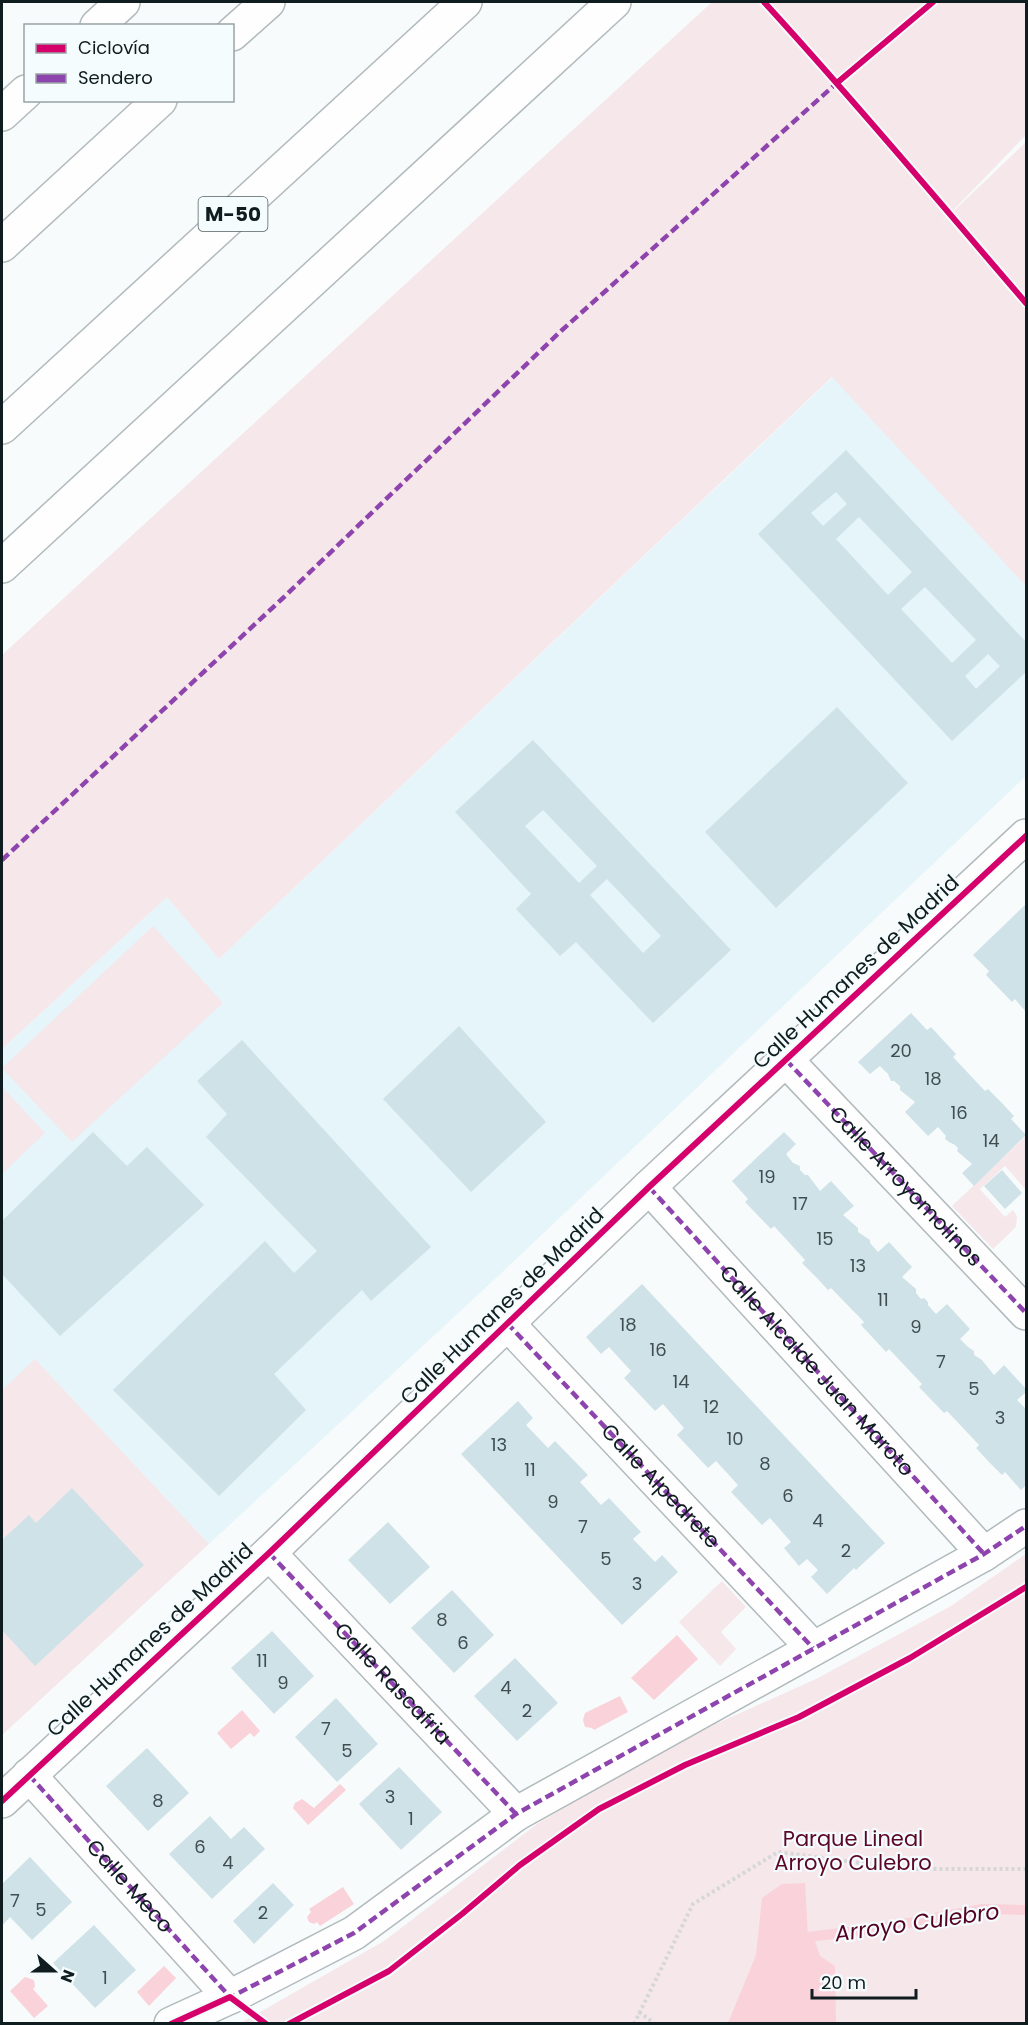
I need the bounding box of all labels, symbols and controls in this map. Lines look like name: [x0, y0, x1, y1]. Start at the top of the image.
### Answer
legend: [24, 24, 234, 102]
text: Ciclovía: [78, 35, 150, 60]
text: Sendero: [78, 65, 153, 90]
road number: M-50: [198, 197, 268, 231]
street label: Calle Humanes de Madrid: [746, 868, 965, 1075]
house number: 20: [890, 1038, 912, 1063]
house number: 18: [924, 1066, 942, 1091]
street label: Calle Arroyomolinos: [823, 1099, 989, 1273]
house number: 16: [950, 1100, 968, 1125]
house number: 14: [982, 1128, 1000, 1153]
house number: 19: [758, 1164, 776, 1189]
house number: 17: [792, 1191, 808, 1216]
street label: Calle Humanes de Madrid: [394, 1200, 610, 1411]
house number: 15: [816, 1226, 834, 1251]
house number: 13: [850, 1253, 866, 1278]
street label: Calle Alcalde Juan Maroto: [713, 1259, 921, 1482]
house number: 11: [877, 1287, 889, 1312]
house number: 18: [619, 1312, 637, 1337]
house number: 9: [910, 1314, 922, 1339]
house number: 16: [649, 1337, 667, 1362]
house number: 7: [936, 1349, 946, 1374]
house number: 14: [672, 1369, 690, 1394]
house number: 5: [968, 1376, 980, 1401]
house number: 12: [703, 1394, 719, 1419]
house number: 3: [995, 1405, 1005, 1430]
street label: Calle Alpedrete: [595, 1417, 727, 1555]
house number: 10: [726, 1426, 744, 1451]
house number: 13: [491, 1432, 507, 1457]
house number: 8: [759, 1451, 771, 1476]
house number: 11: [524, 1457, 536, 1482]
house number: 6: [782, 1483, 794, 1508]
house number: 9: [547, 1489, 559, 1514]
house number: 4: [812, 1508, 824, 1533]
house number: 7: [578, 1514, 588, 1539]
street label: Calle Humanes de Madrid: [40, 1536, 259, 1743]
house number: 2: [841, 1538, 851, 1563]
house number: 5: [600, 1546, 612, 1571]
house number: 3: [632, 1571, 642, 1596]
house number: 8: [436, 1607, 448, 1632]
street label: Calle Rascafria: [328, 1616, 458, 1751]
house number: 6: [457, 1630, 469, 1655]
house number: 11: [256, 1648, 268, 1673]
house number: 9: [277, 1670, 289, 1695]
house number: 4: [500, 1675, 512, 1700]
house number: 2: [522, 1698, 532, 1723]
house number: 7: [321, 1716, 331, 1741]
house number: 5: [341, 1738, 353, 1763]
house number: 3: [385, 1784, 395, 1809]
house number: 8: [152, 1788, 164, 1813]
house number: 1: [408, 1806, 414, 1831]
park label: Parque Lineal Arroyo Culebro: [774, 1824, 932, 1877]
street label: Calle Meco: [80, 1833, 180, 1939]
house number: 6: [194, 1834, 206, 1859]
house number: 4: [222, 1850, 234, 1875]
house number: 7: [10, 1888, 20, 1913]
water label: Arroyo Culebro: [832, 1896, 1001, 1950]
house number: 5: [35, 1897, 47, 1922]
house number: 2: [258, 1900, 268, 1925]
north arrow: [24, 1941, 84, 2001]
scale bar: [812, 1962, 916, 2000]
house number: 1: [102, 1965, 108, 1990]
text: N: [55, 1966, 80, 1986]
text: 20 m: [821, 1970, 866, 1995]

